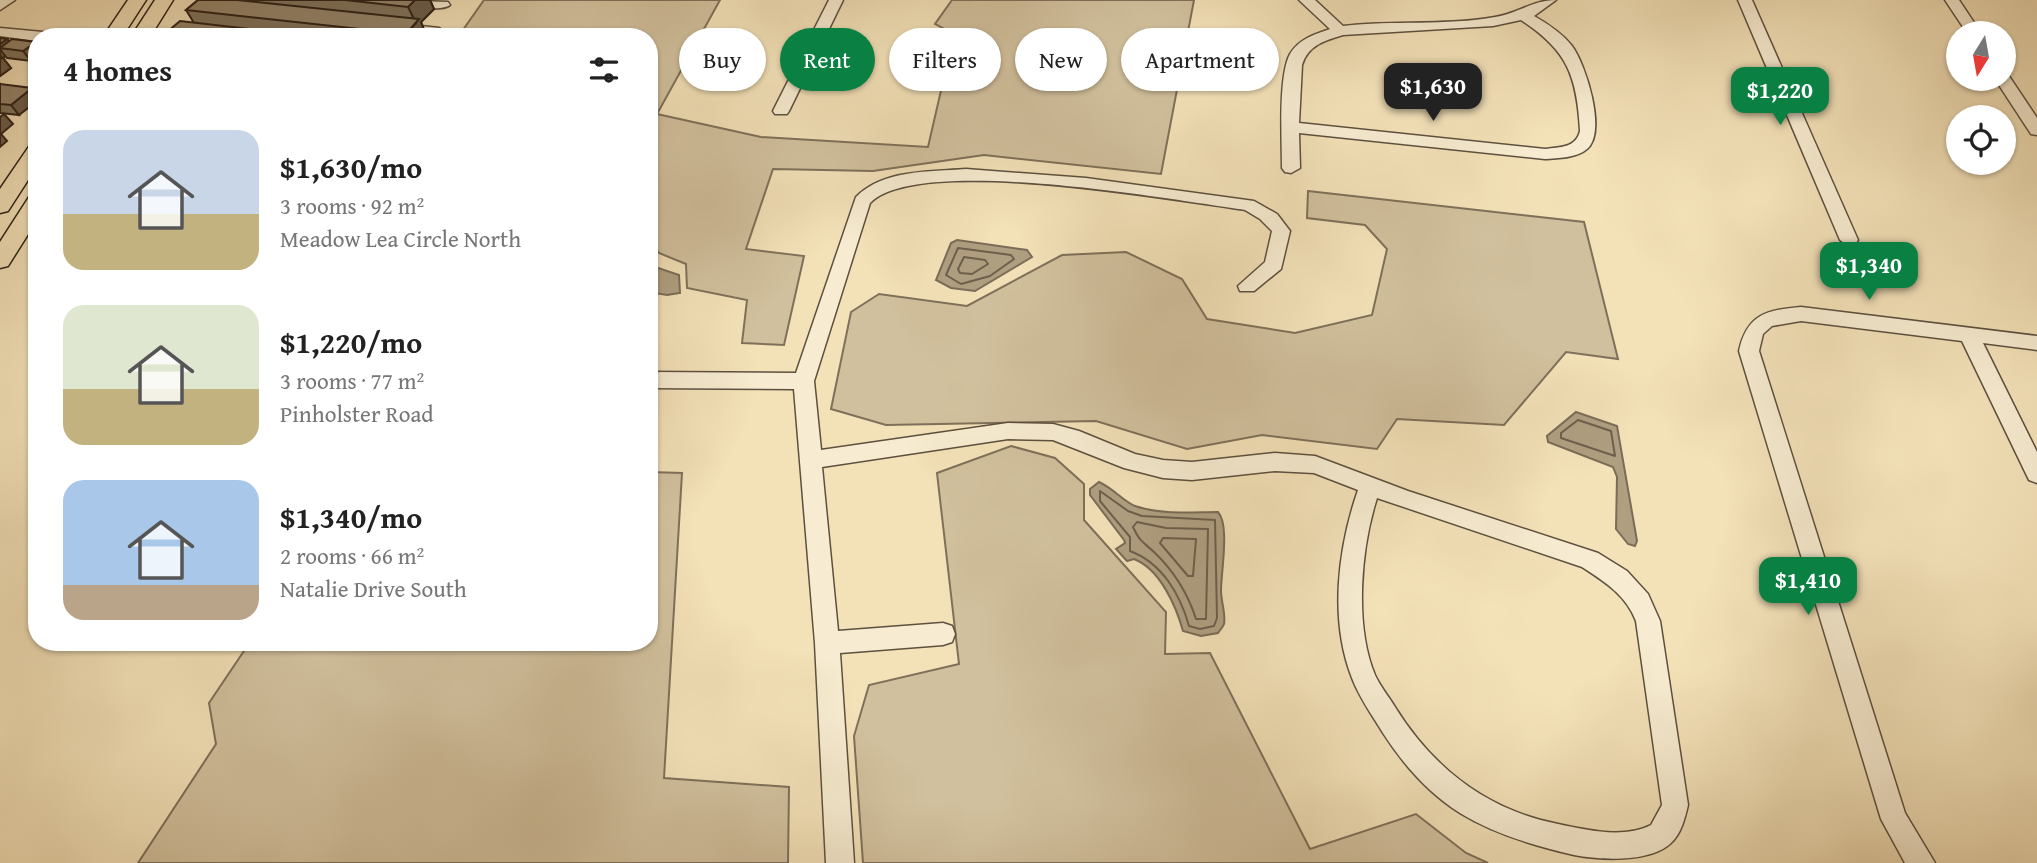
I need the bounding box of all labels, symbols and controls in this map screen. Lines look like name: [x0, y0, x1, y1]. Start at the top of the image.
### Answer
north arrow: [1946, 21, 2016, 91]
map controls: [1946, 21, 2016, 175]
chip: Buy: [679, 28, 766, 91]
chip: Rent: [780, 28, 875, 91]
chip: Filters: [889, 28, 1001, 91]
chip: New: [1015, 28, 1107, 91]
chip: Apartment: [1121, 28, 1279, 91]
text: 4 homes: [63, 48, 172, 92]
icon: filters: [585, 51, 623, 89]
pin: $1,630: [1376, 64, 1490, 123]
pin: $1,220: [1723, 68, 1837, 127]
text: $1,630: [1400, 69, 1466, 102]
text: $1,220: [1747, 73, 1813, 106]
button: locate: [1946, 105, 2016, 175]
text: $1,630/mo: [280, 145, 422, 189]
icon: home: [119, 158, 203, 242]
text: 3 rooms · 92 m²: [280, 189, 424, 222]
text: Meadow Lea Circle North: [280, 222, 521, 255]
pin: $1,340: [1812, 243, 1926, 302]
text: $1,340: [1836, 248, 1902, 281]
text: $1,220/mo: [280, 320, 422, 364]
icon: home: [119, 333, 203, 417]
text: 3 rooms · 77 m²: [280, 364, 424, 397]
text: Pinholster Road: [280, 397, 434, 430]
text: $1,340/mo: [280, 495, 422, 539]
icon: home: [119, 508, 203, 592]
text: 2 rooms · 66 m²: [280, 539, 424, 572]
pin: $1,410: [1751, 558, 1865, 617]
text: $1,410: [1775, 563, 1841, 596]
text: Natalie Drive South: [280, 572, 467, 605]

